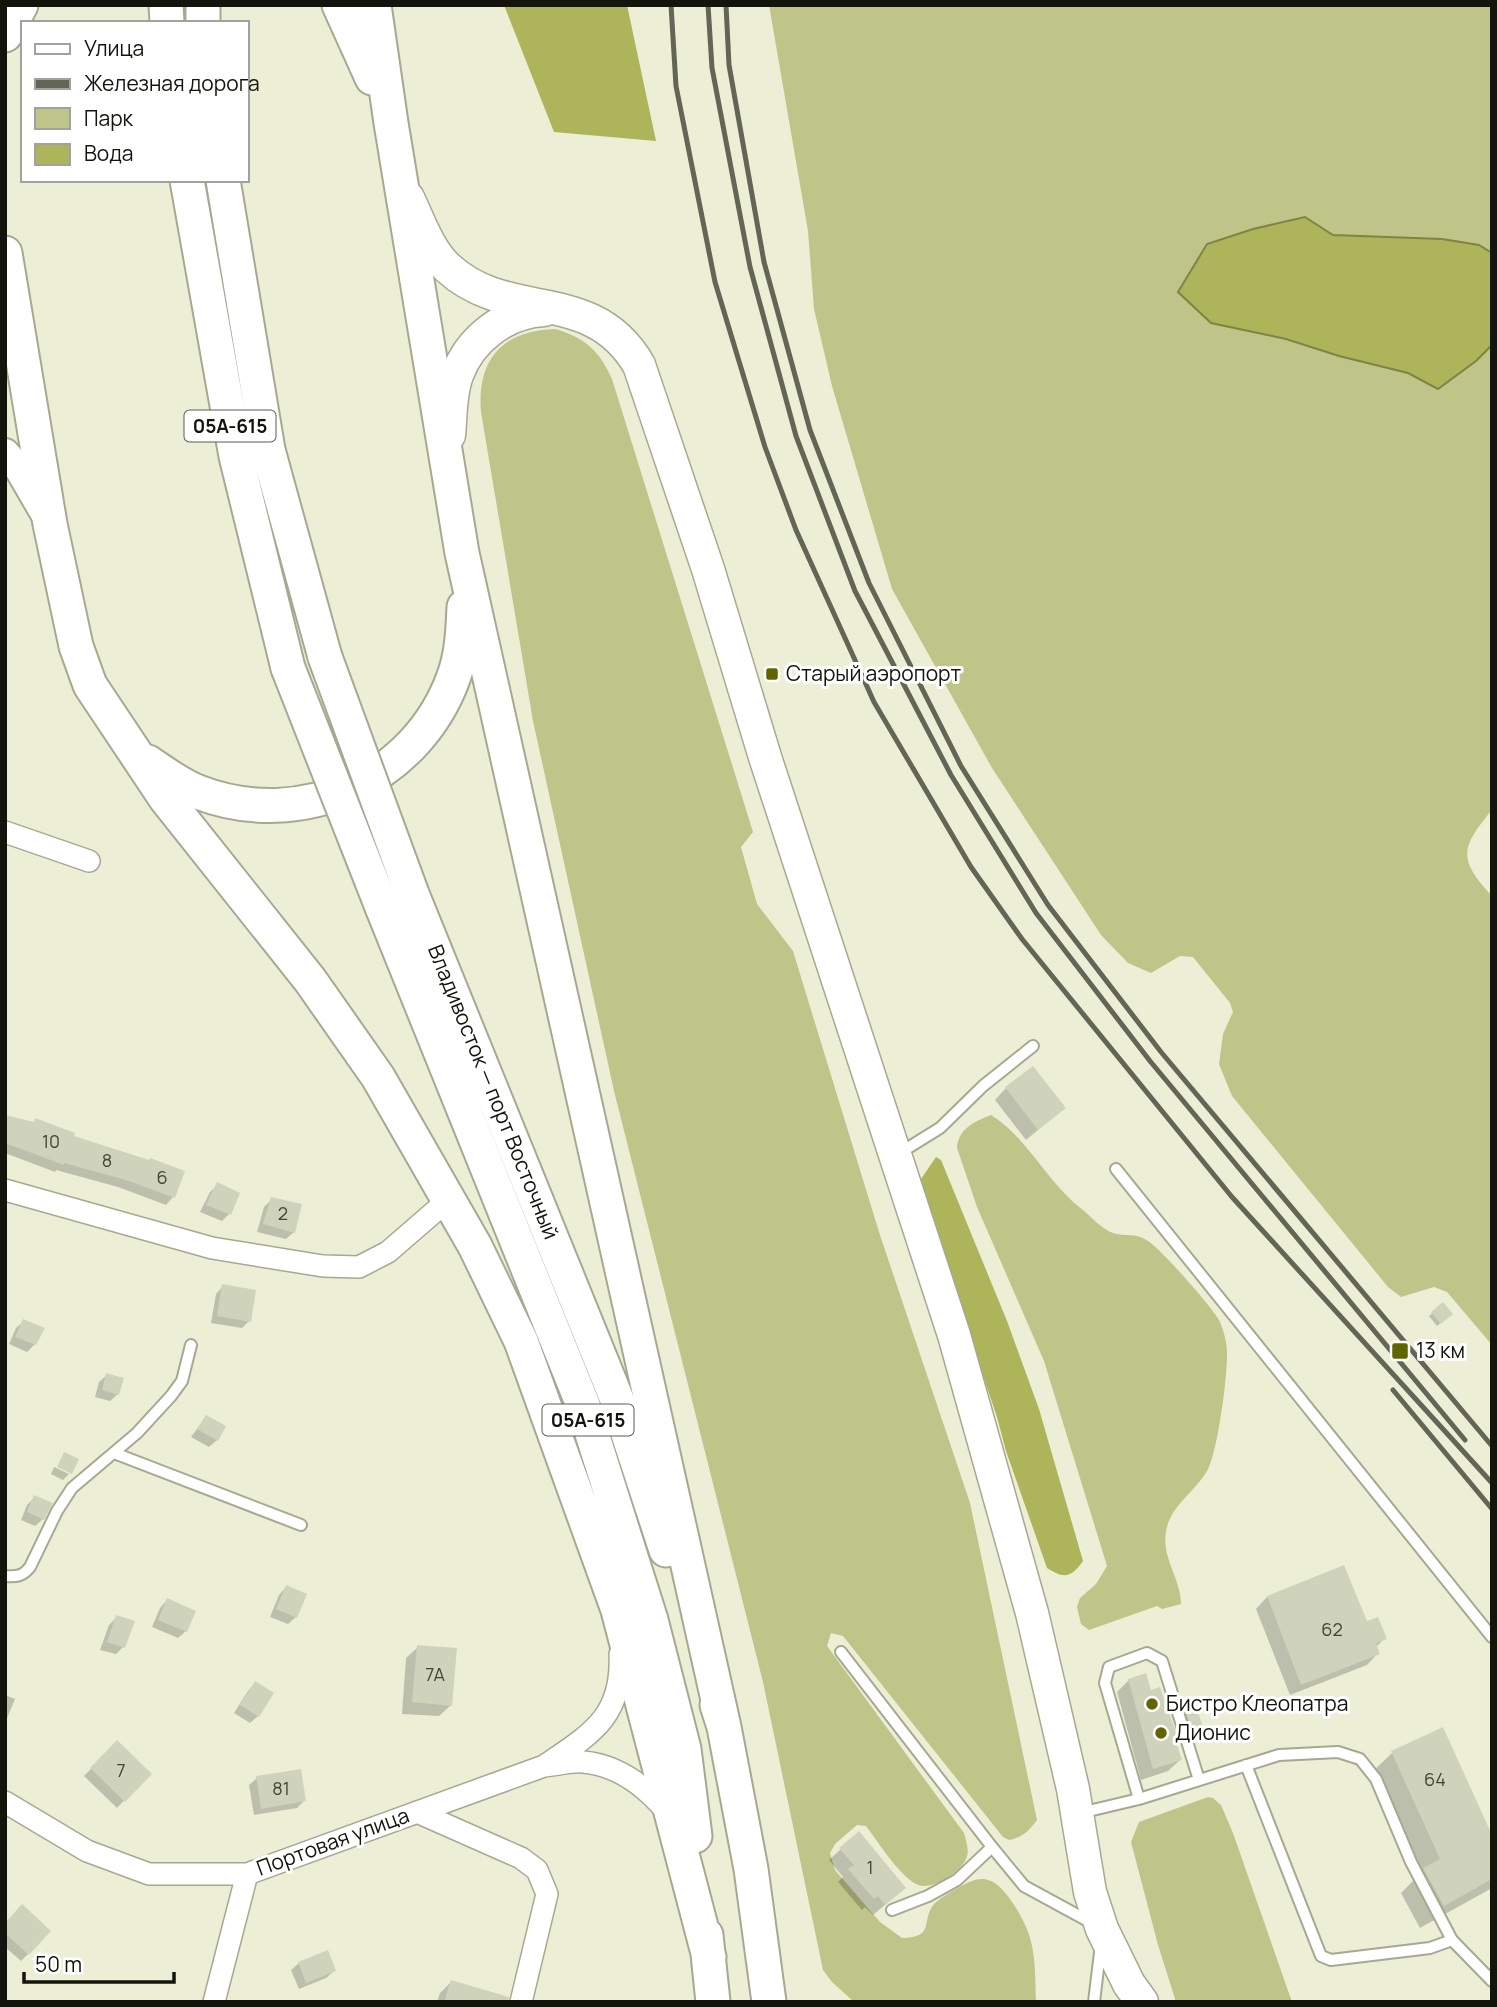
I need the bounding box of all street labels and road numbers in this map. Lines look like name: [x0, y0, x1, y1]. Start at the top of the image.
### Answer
road number: 05А-615: [184, 410, 276, 442]
street label: Владивосток — порт Восточный: [422, 940, 566, 1243]
road number: 05А-615: [542, 1404, 634, 1436]
street label: Портовая улица: [253, 1800, 413, 1882]

